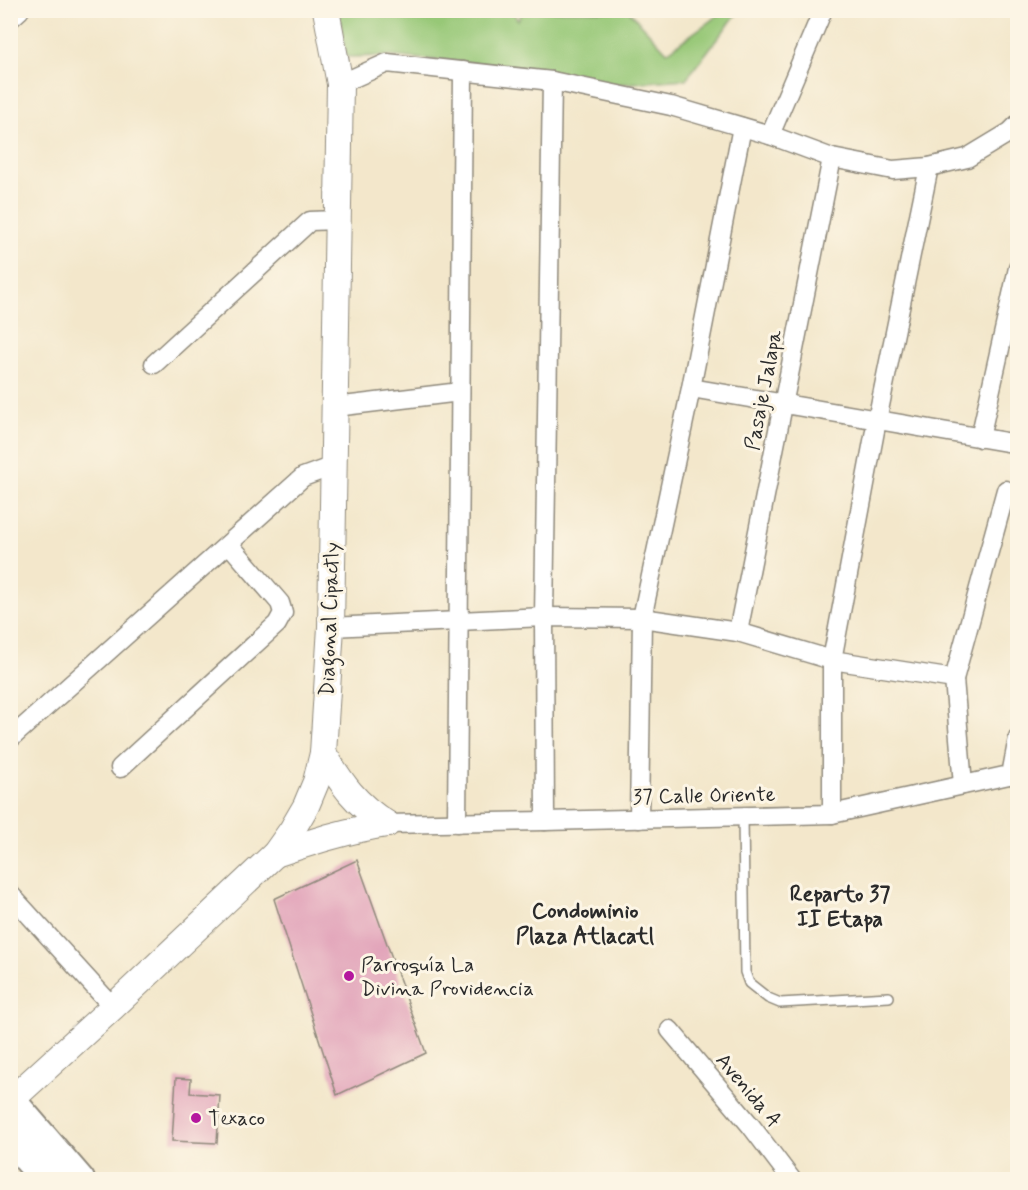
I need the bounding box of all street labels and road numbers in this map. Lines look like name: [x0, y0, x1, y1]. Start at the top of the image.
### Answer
street label: Pasaje Jalapa: [739, 327, 789, 453]
street label: Diagonal Cipactly: [313, 542, 349, 697]
street label: 37 Calle Oriente: [632, 781, 776, 811]
street label: Avenida A: [709, 1047, 788, 1134]

